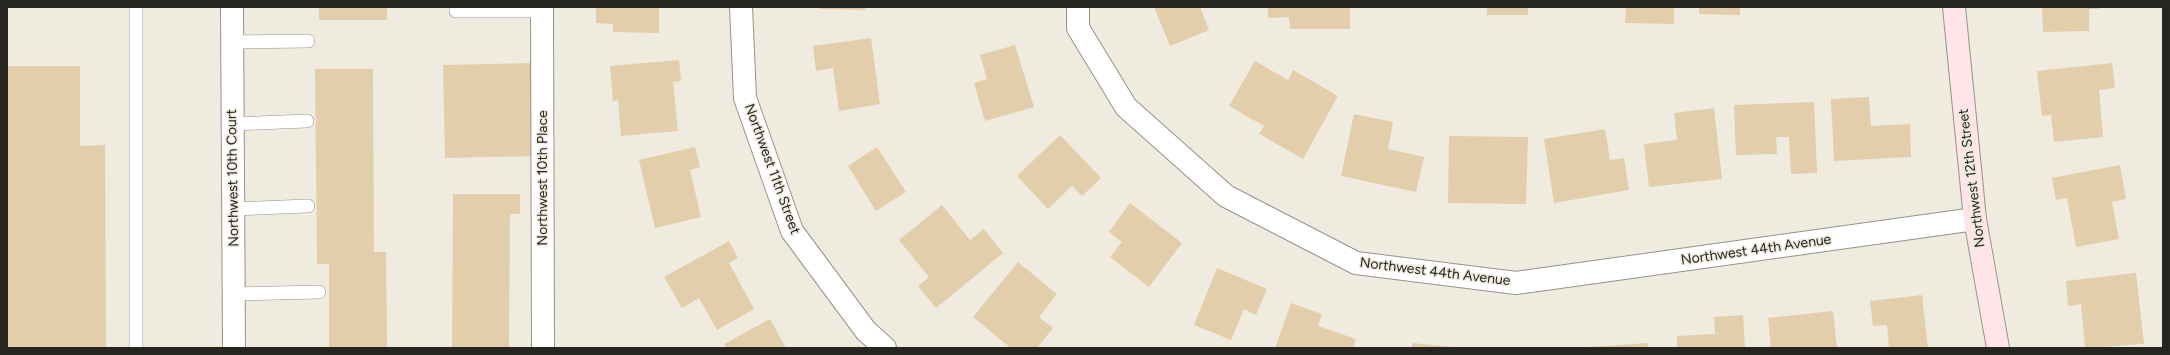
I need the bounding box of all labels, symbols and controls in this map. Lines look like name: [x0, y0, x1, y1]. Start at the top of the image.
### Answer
street label: Northwest 11th Street: [741, 101, 803, 237]
street label: Northwest 12th Street: [1955, 108, 1989, 248]
street label: Northwest 10th Court: [223, 109, 243, 247]
street label: Northwest 10th Place: [535, 110, 551, 246]
street label: Northwest 44th Avenue: [1680, 231, 1832, 269]
street label: Northwest 44th Avenue: [1359, 254, 1511, 290]

